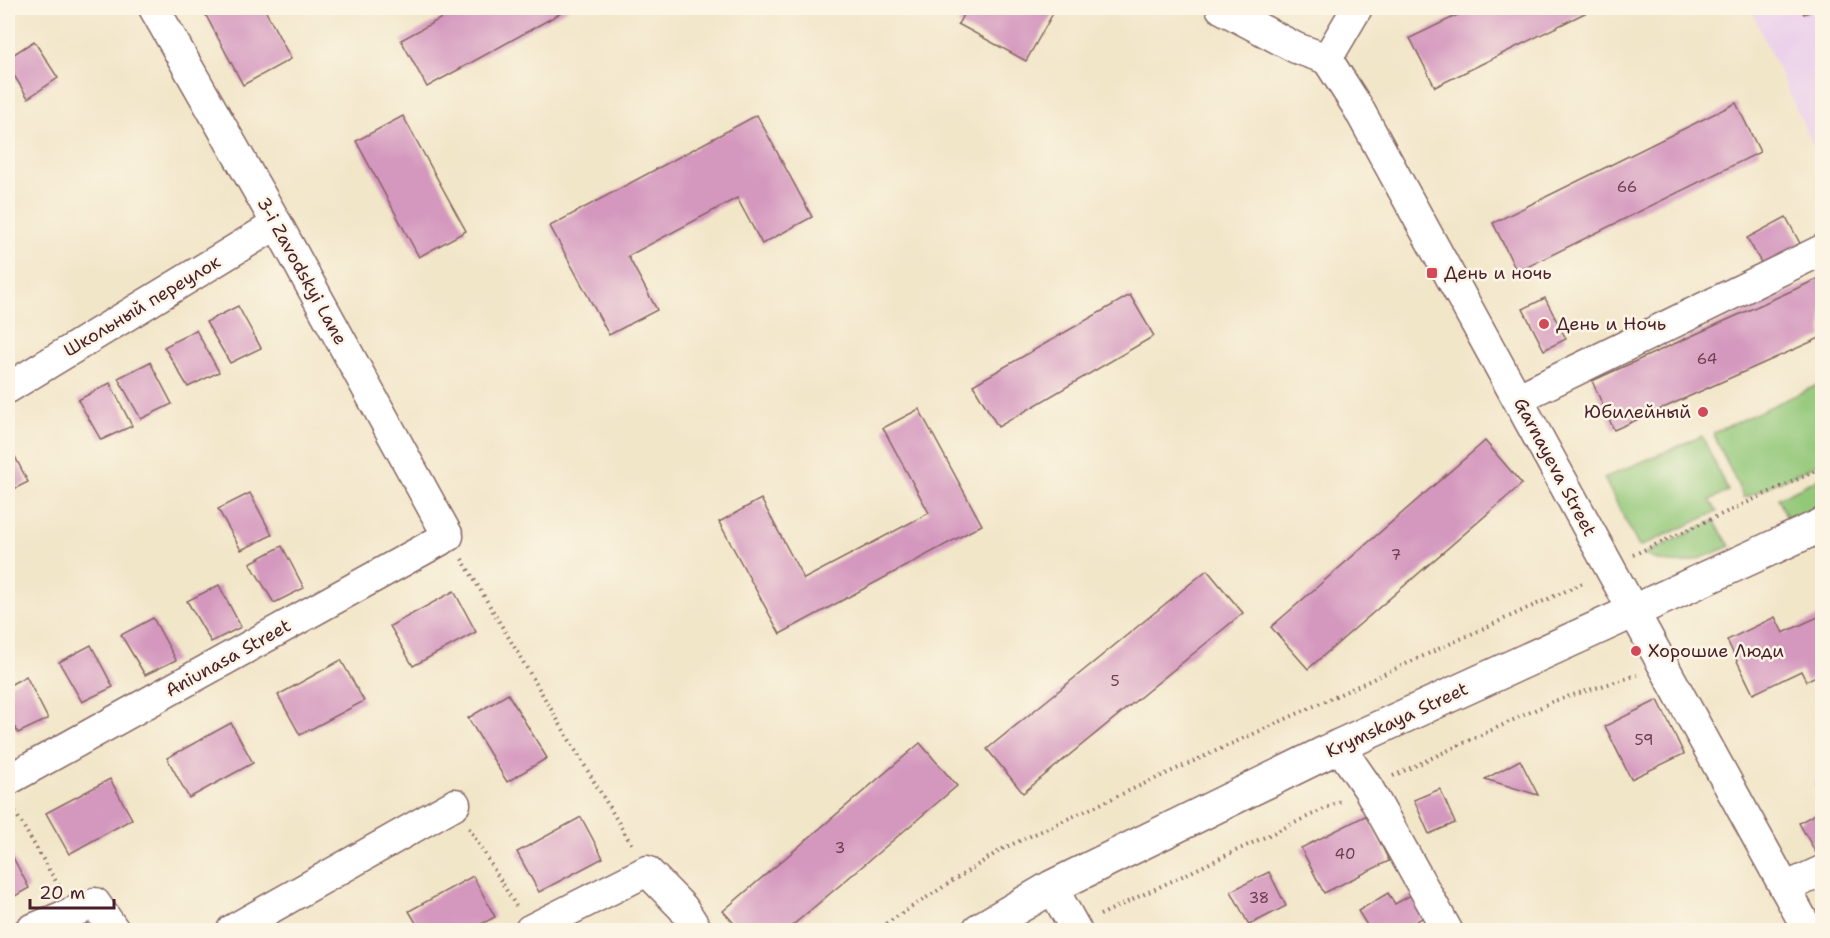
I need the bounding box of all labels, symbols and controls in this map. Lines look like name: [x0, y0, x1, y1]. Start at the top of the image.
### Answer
house number: 66: [1617, 177, 1637, 197]
street label: 3-i Zavodskyi Lane: [251, 193, 353, 349]
street label: Школьный переулок: [59, 249, 225, 362]
place label: День и ночь: [1444, 261, 1552, 285]
marker: День и ночь: [1425, 266, 1439, 280]
place label: День и Ночь: [1556, 312, 1666, 336]
marker: День и Ночь: [1537, 317, 1551, 331]
house number: 64: [1697, 349, 1717, 369]
street label: Garnayeva Street: [1508, 393, 1602, 541]
place label: Юбилейный: [1584, 400, 1691, 424]
marker: Юбилейный: [1696, 405, 1710, 419]
house number: 7: [1391, 545, 1401, 565]
street label: Aniunasa Street: [161, 613, 295, 702]
place label: Хорошие Люди: [1648, 639, 1784, 663]
marker: Хорошие Люди: [1629, 644, 1643, 658]
house number: 5: [1110, 671, 1120, 691]
street label: Krymskaya Street: [1322, 676, 1472, 763]
house number: 59: [1635, 730, 1653, 750]
house number: 3: [835, 838, 845, 858]
house number: 40: [1335, 844, 1355, 864]
scale bar: [30, 872, 114, 910]
text: 20 m: [39, 881, 85, 905]
house number: 38: [1249, 888, 1269, 908]

